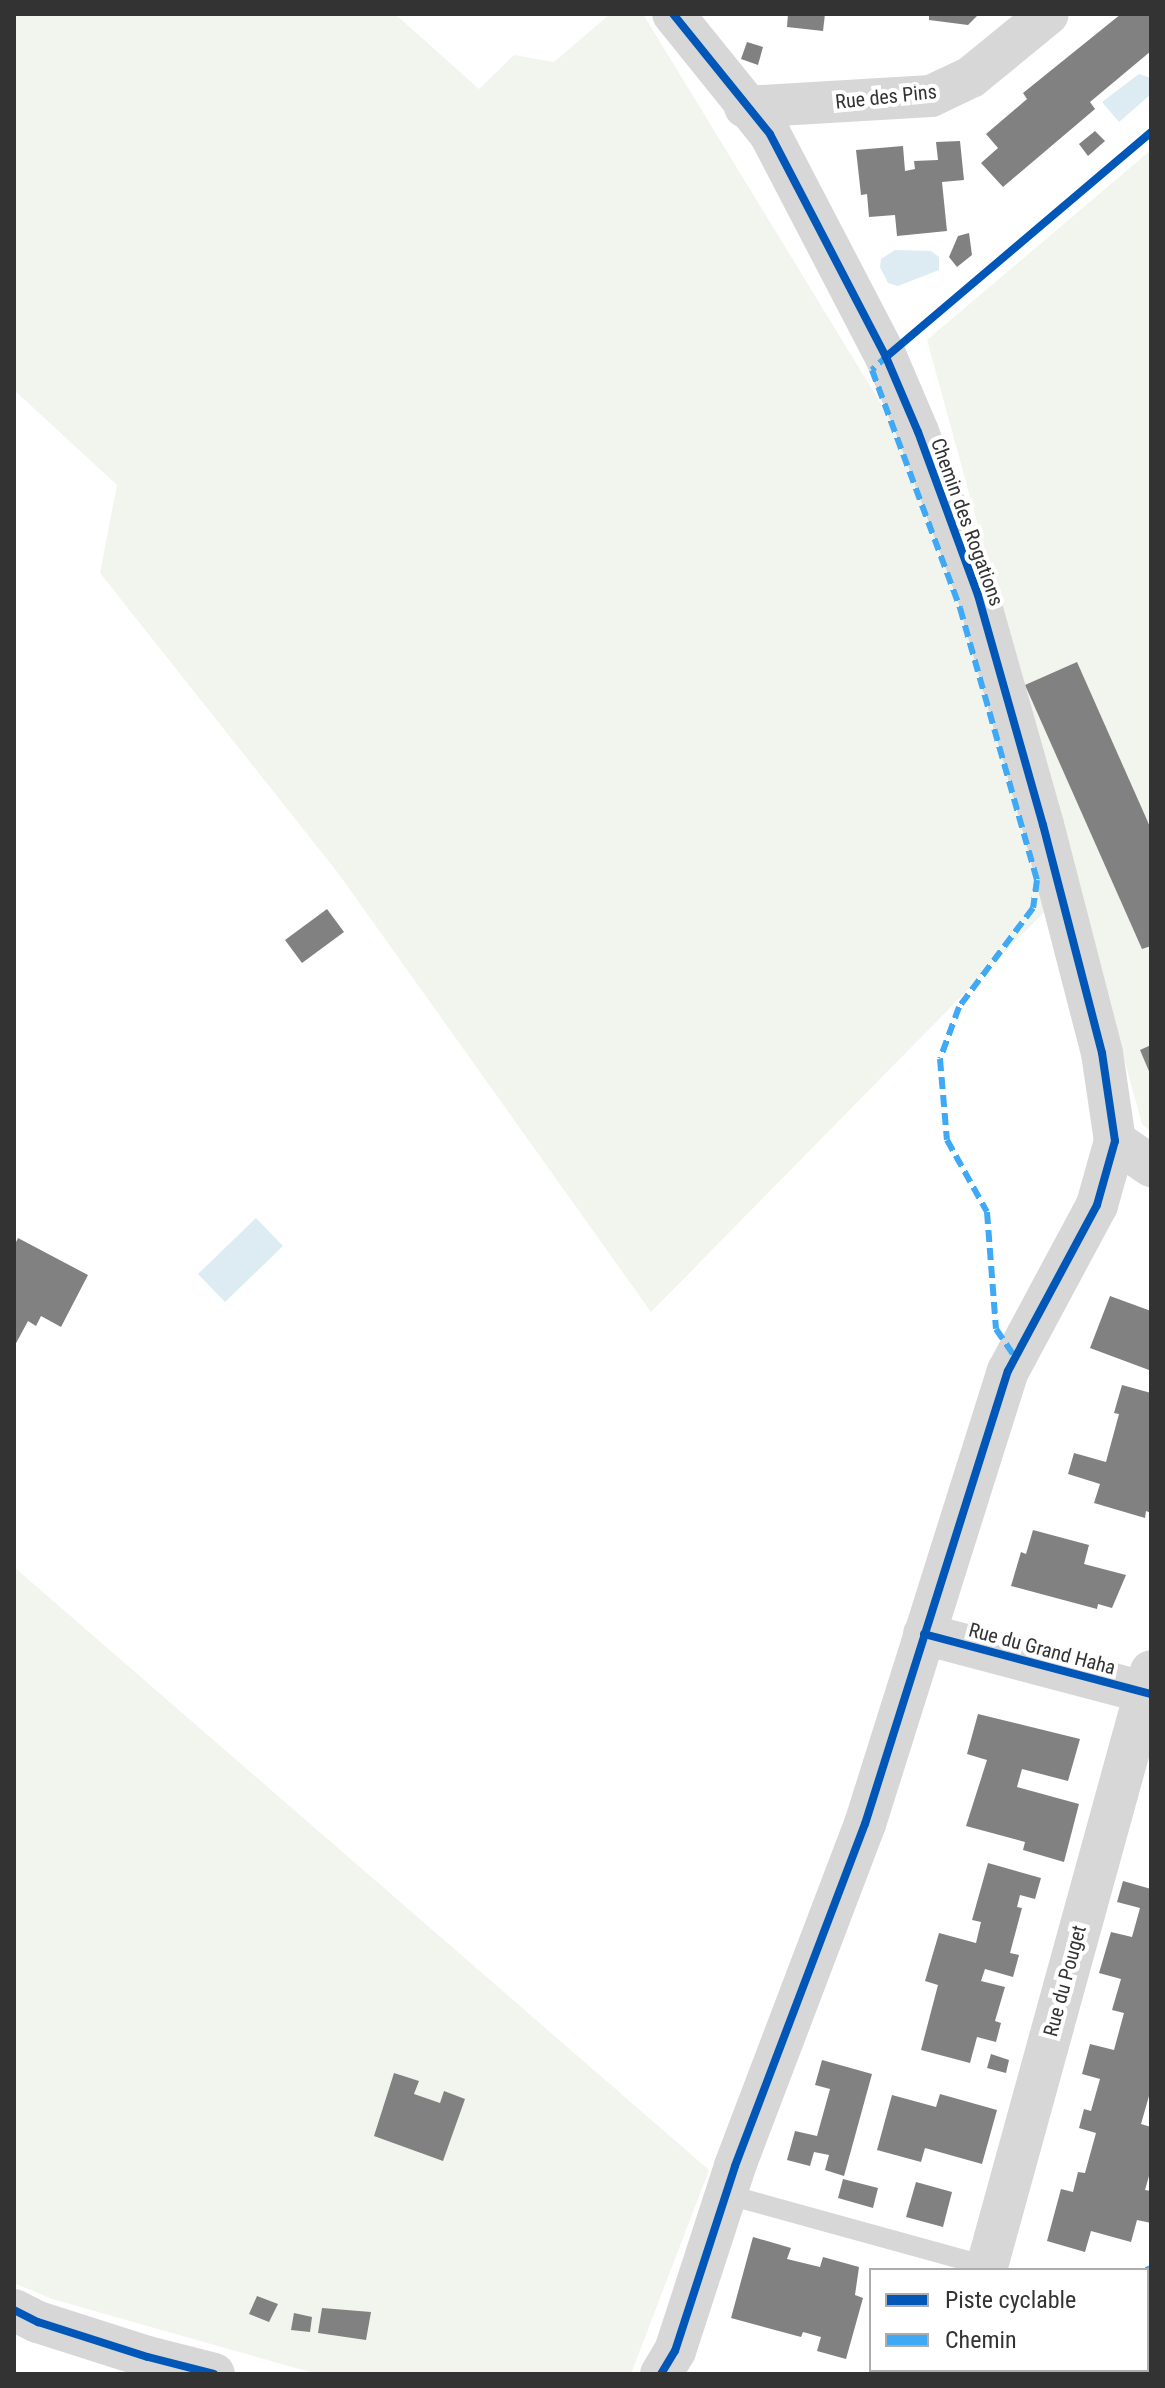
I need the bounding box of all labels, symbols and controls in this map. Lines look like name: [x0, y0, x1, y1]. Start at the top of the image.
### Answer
street label: Rue des Pins: [834, 80, 938, 114]
street label: Chemin des Rogations: [925, 435, 1009, 609]
street label: Rue du Grand Haha: [966, 1618, 1118, 1680]
street label: Rue du Pouget: [1039, 1923, 1091, 2039]
legend: [869, 2268, 1149, 2372]
text: Piste cyclable: [945, 2286, 1076, 2314]
text: Chemin: [945, 2326, 1017, 2354]

